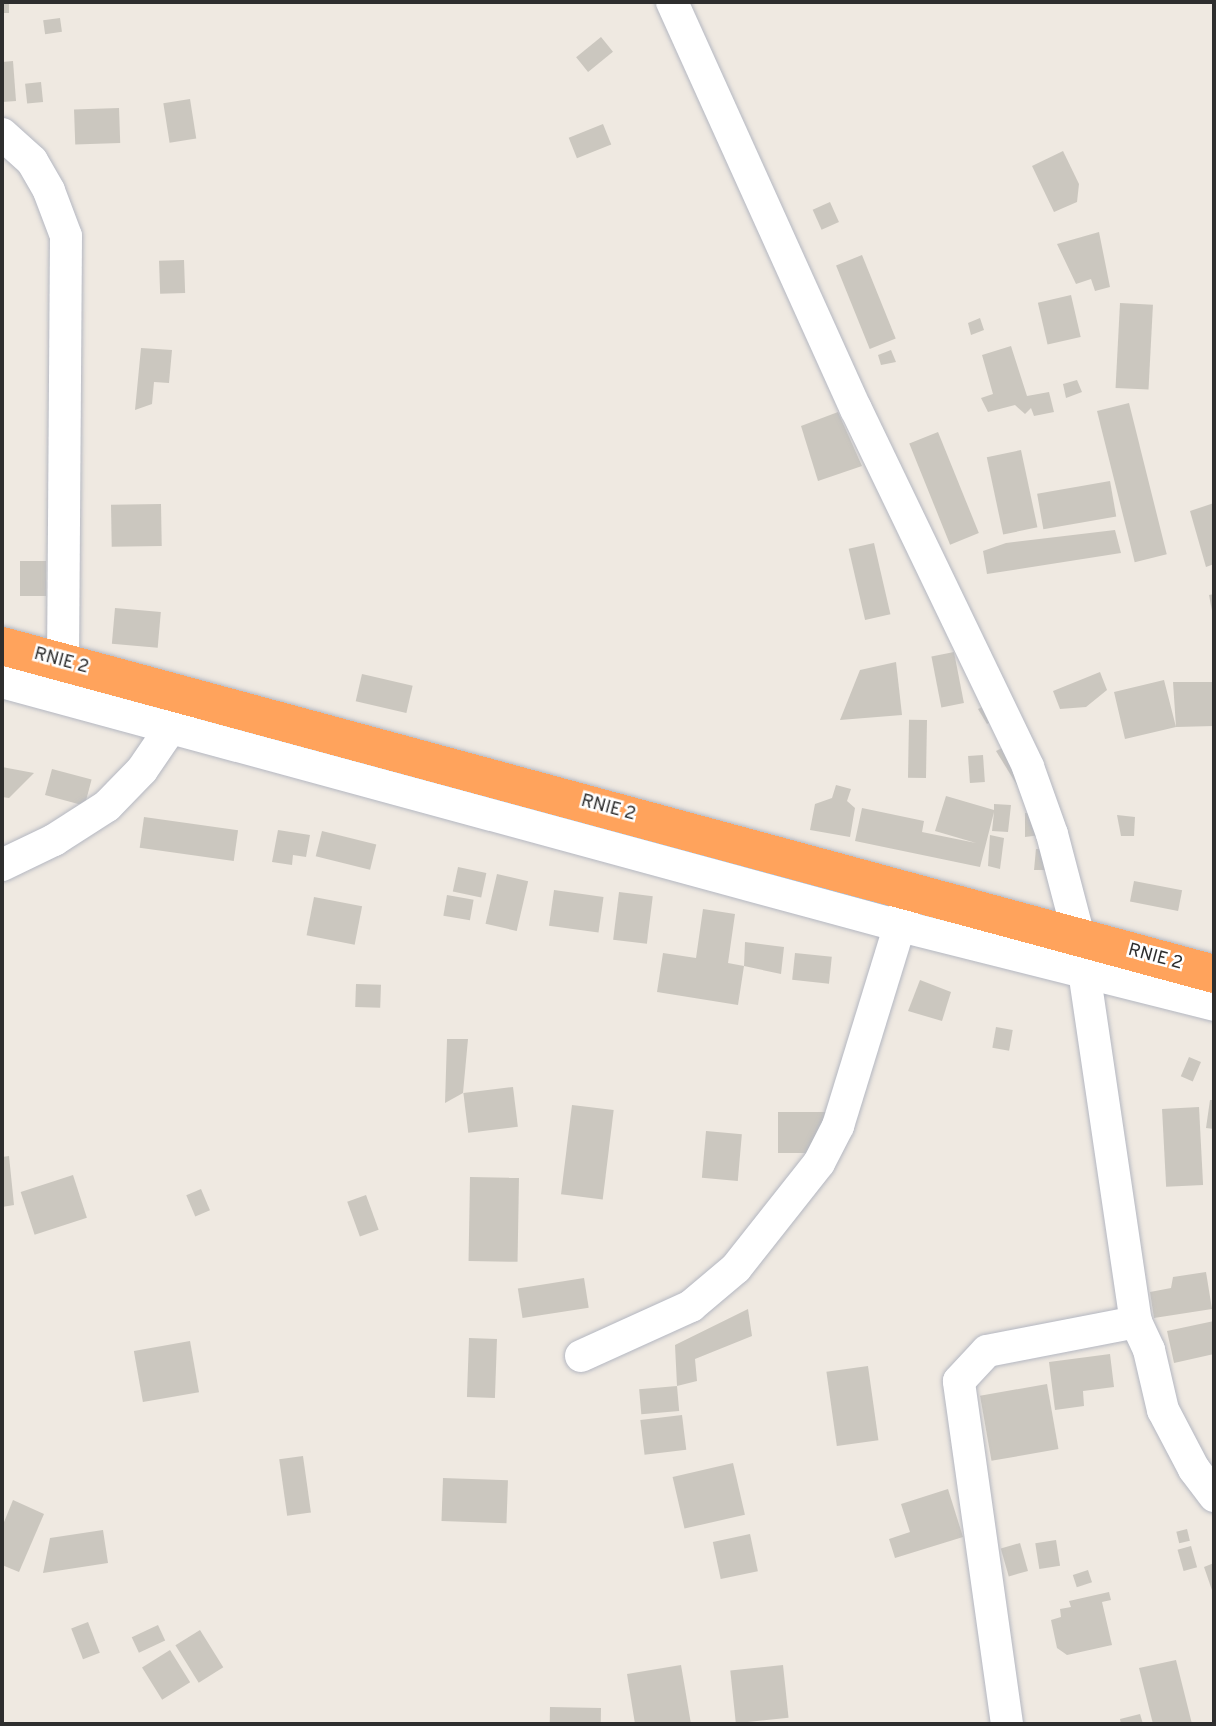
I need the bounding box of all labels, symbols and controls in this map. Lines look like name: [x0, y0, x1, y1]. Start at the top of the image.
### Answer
street label: RNIE 2: [31, 644, 91, 680]
street label: RNIE 2: [578, 791, 638, 827]
street label: RNIE 2: [1125, 940, 1185, 976]

